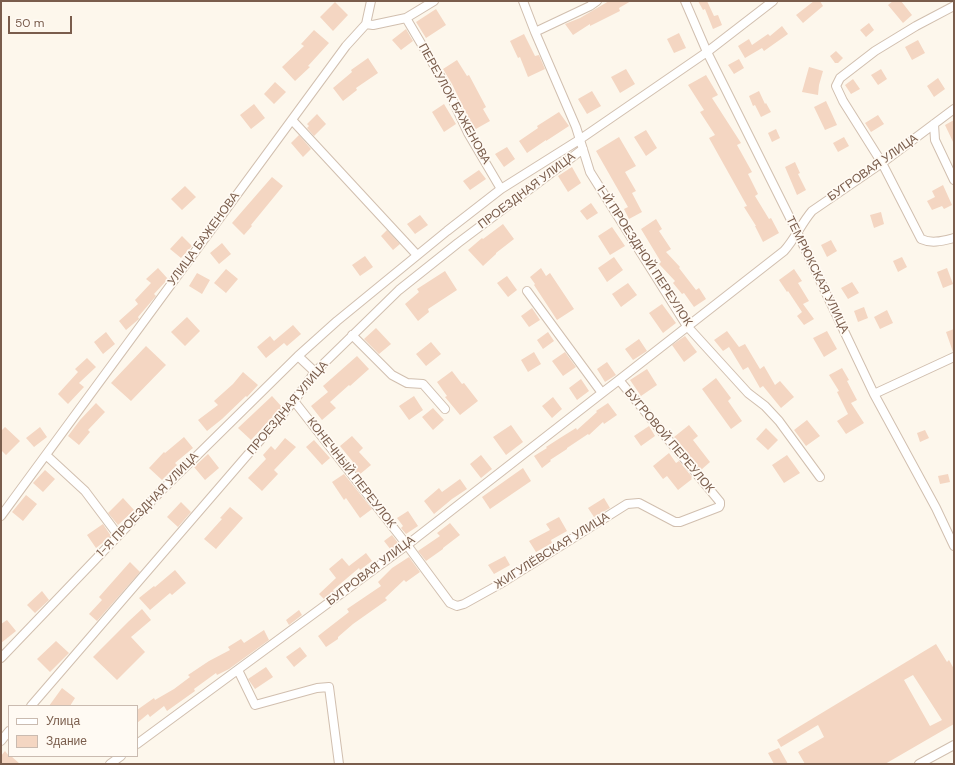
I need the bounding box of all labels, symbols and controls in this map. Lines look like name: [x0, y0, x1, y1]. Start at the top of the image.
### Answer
scale bar: [10, 8, 74, 34]
text: 50 m: [15, 15, 44, 31]
street label: ПЕРЕУЛОК БАЖЕНОВА: [415, 41, 493, 167]
street label: БУГРОВАЯ УЛИЦА: [825, 131, 921, 205]
street label: ПРОЕЗДНАЯ УЛИЦА: [476, 150, 578, 232]
street label: 1-Й ПРОЕЗДНОЙ ПЕРЕУЛОК: [593, 183, 695, 329]
street label: УЛИЦА БАЖЕНОВА: [165, 189, 243, 289]
street label: ТЕМРЮКСКАЯ УЛИЦА: [782, 214, 852, 336]
street label: ПРОЕЗДНАЯ УЛИЦА: [245, 358, 331, 458]
street label: БУГРОВОЙ ПЕРЕУЛОК: [621, 386, 717, 496]
street label: КОНЕЧНЫЙ ПЕРЕУЛОК: [303, 415, 399, 531]
street label: 1-Я ПРОЕЗДНАЯ УЛИЦА: [94, 450, 202, 560]
street label: ЖИГУЛЁВСКАЯ УЛИЦА: [492, 510, 612, 592]
street label: БУГРОВАЯ УЛИЦА: [324, 533, 418, 609]
legend: [8, 705, 138, 757]
text: Улица: [46, 713, 80, 729]
text: Здание: [46, 733, 87, 749]

